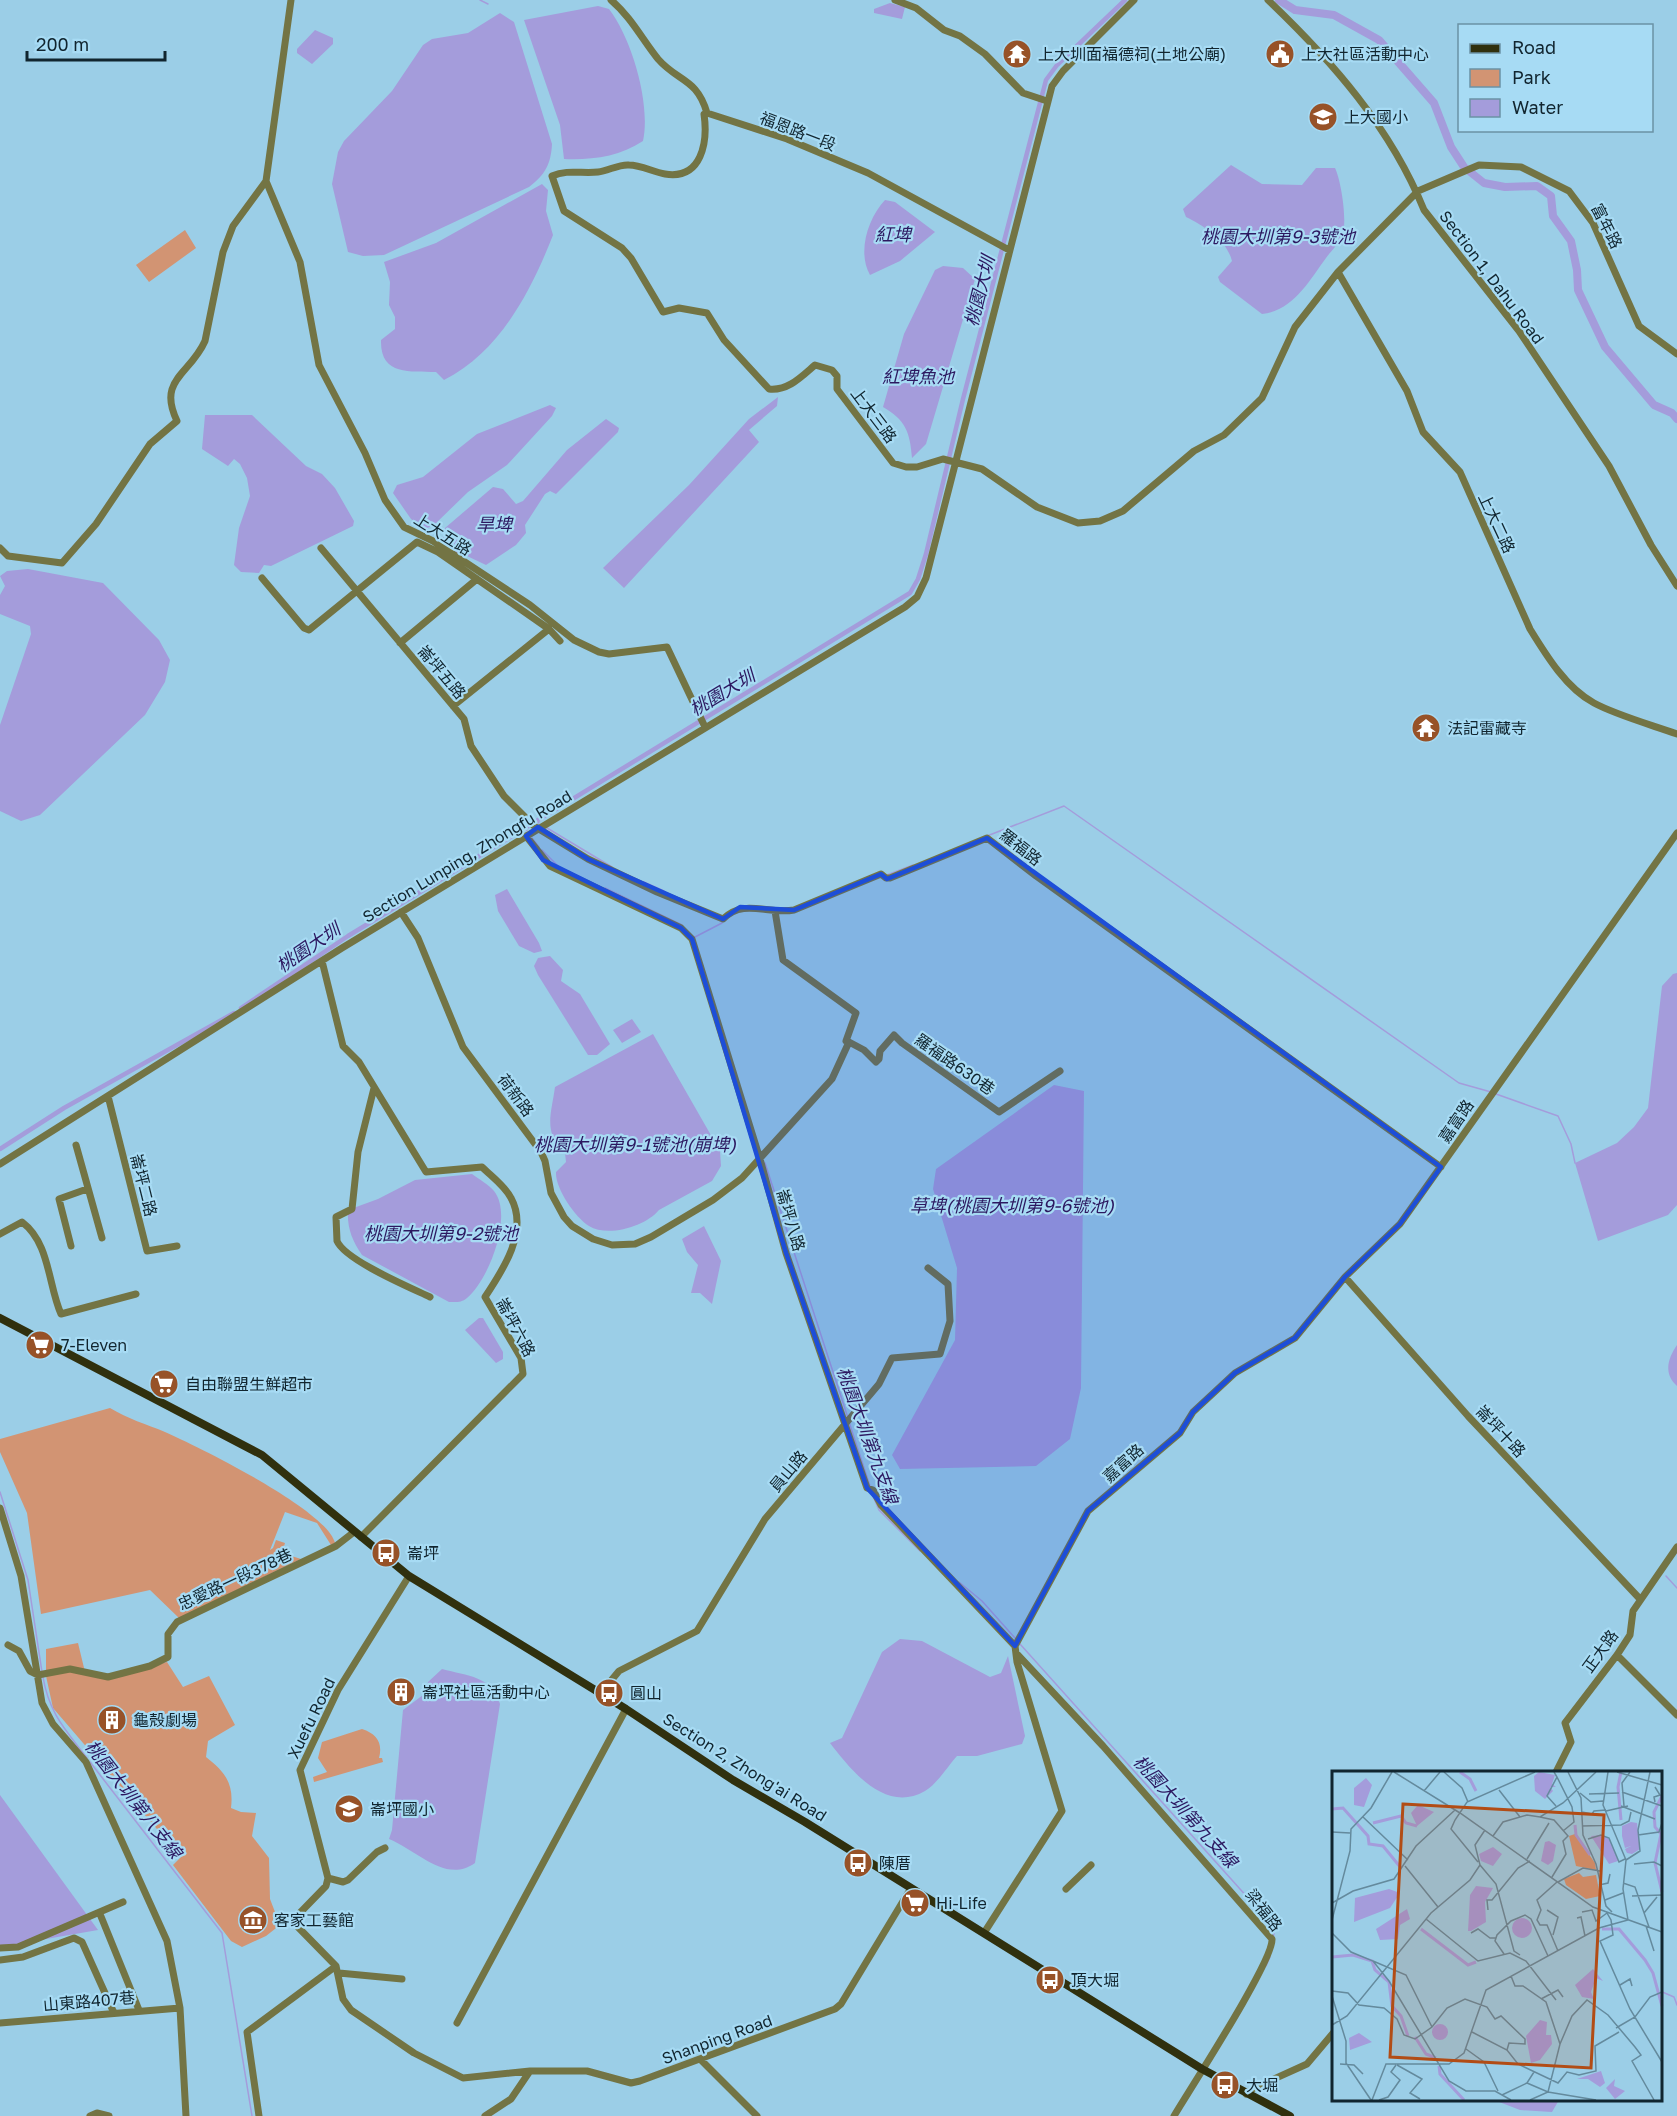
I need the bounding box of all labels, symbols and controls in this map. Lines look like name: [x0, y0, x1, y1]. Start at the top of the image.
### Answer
scale bar: [27, 24, 165, 62]
legend: [1458, 24, 1653, 132]
text: 200 m: [36, 33, 89, 55]
text: Road: [1512, 36, 1556, 58]
temple icon: 上大圳面福德祠(土地公廟): [1001, 38, 1033, 70]
public building icon: 上大社區活動中心: [1264, 38, 1296, 70]
place label: 上大圳面福德祠(土地公廟): [1038, 44, 1226, 64]
place label: 上大社區活動中心: [1301, 44, 1429, 64]
text: Park: [1512, 66, 1551, 88]
text: Water: [1512, 96, 1563, 118]
school or university icon: 上大國小: [1307, 101, 1339, 133]
street label: 福恩路一段: [757, 107, 839, 155]
place label: 上大國小: [1344, 107, 1408, 127]
street label: 富年路: [1587, 200, 1627, 252]
street label: Section 1, Dahu Road: [1435, 206, 1549, 348]
water label: 紅埤: [875, 223, 913, 245]
water label: 桃園大圳第9-3號池: [1201, 225, 1357, 247]
water label: 桃園大圳: [960, 250, 999, 329]
water label: 紅埤魚池: [882, 365, 956, 387]
street label: 上大三路: [847, 383, 901, 447]
street label: 上大二路: [1474, 490, 1520, 556]
street label: 上大五路: [411, 509, 475, 559]
water label: 旱埤: [476, 513, 514, 535]
street label: 崙坪五路: [414, 641, 470, 703]
water label: 桃園大圳: [685, 662, 761, 720]
temple icon: 法記雷藏寺: [1410, 712, 1442, 744]
place label: 法記雷藏寺: [1447, 718, 1527, 738]
street label: Section Lunping, Zhongfu Road: [359, 785, 575, 927]
street label: 羅福路: [996, 824, 1046, 870]
water label: 桃園大圳: [272, 916, 346, 976]
street label: 羅福路630巷: [911, 1029, 999, 1099]
street label: 荷新路: [494, 1070, 538, 1120]
street label: 嘉富路: [1434, 1096, 1478, 1146]
water label: 桃園大圳第9-1號池(崩埤): [534, 1133, 736, 1155]
street label: 崙坪二路: [127, 1152, 161, 1218]
street label: 崙坪八路: [773, 1186, 809, 1254]
water label: 草埤(桃園大圳第9-6號池): [910, 1194, 1114, 1216]
water label: 桃園大圳第9-2號池: [364, 1222, 520, 1244]
street label: 崙坪六路: [492, 1294, 540, 1360]
supermarket icon: 7-Eleven: [24, 1329, 56, 1361]
place label: 7-Eleven: [61, 1335, 127, 1355]
water label: 桃園大圳第九支線: [833, 1364, 904, 1508]
supermarket icon: 自由聯盟生鮮超市: [148, 1368, 180, 1400]
place label: 自由聯盟生鮮超市: [185, 1374, 313, 1394]
street label: 崙坪十路: [1472, 1401, 1530, 1461]
street label: 嘉富路: [1098, 1440, 1148, 1486]
street label: 員山路: [765, 1446, 811, 1496]
bus stop icon: 崙坪: [370, 1537, 402, 1569]
place label: 崙坪: [407, 1543, 439, 1563]
street label: 忠愛路一段378巷: [175, 1544, 295, 1614]
street label: 正大路: [1578, 1626, 1622, 1676]
street label: Xuefu Road: [283, 1674, 339, 1762]
building icon: 崙坪社區活動中心: [385, 1676, 417, 1708]
bus stop icon: 圓山: [593, 1677, 625, 1709]
place label: 崙坪社區活動中心: [422, 1682, 550, 1702]
place label: 圓山: [630, 1683, 662, 1703]
building icon: 龜殼劇場: [96, 1704, 128, 1736]
street label: Section 2, Zhong'ai Road: [659, 1708, 831, 1826]
place label: 龜殼劇場: [133, 1710, 197, 1730]
water label: 桃園大圳第八支線: [81, 1735, 188, 1864]
water label: 桃園大圳第九支線: [1130, 1750, 1244, 1873]
inset map: [1332, 1771, 1662, 2101]
school or university icon: 崙坪國小: [333, 1793, 365, 1825]
place label: 崙坪國小: [370, 1799, 434, 1819]
bus stop icon: 陳厝: [842, 1847, 874, 1879]
place label: 陳厝: [879, 1853, 911, 1873]
street label: 梁福路: [1241, 1885, 1287, 1935]
supermarket icon: Hi-Life: [899, 1887, 931, 1919]
place label: Hi-Life: [936, 1893, 987, 1913]
museum icon: 客家工藝館: [237, 1904, 269, 1936]
place label: 客家工藝館: [274, 1910, 354, 1930]
bus stop icon: 頂大堀: [1034, 1964, 1066, 1996]
place label: 頂大堀: [1071, 1970, 1119, 1990]
street label: 山東路407巷: [42, 1987, 136, 2015]
street label: Shanping Road: [659, 2010, 775, 2068]
bus stop icon: 大堀: [1209, 2069, 1241, 2101]
place label: 大堀: [1246, 2075, 1278, 2095]

